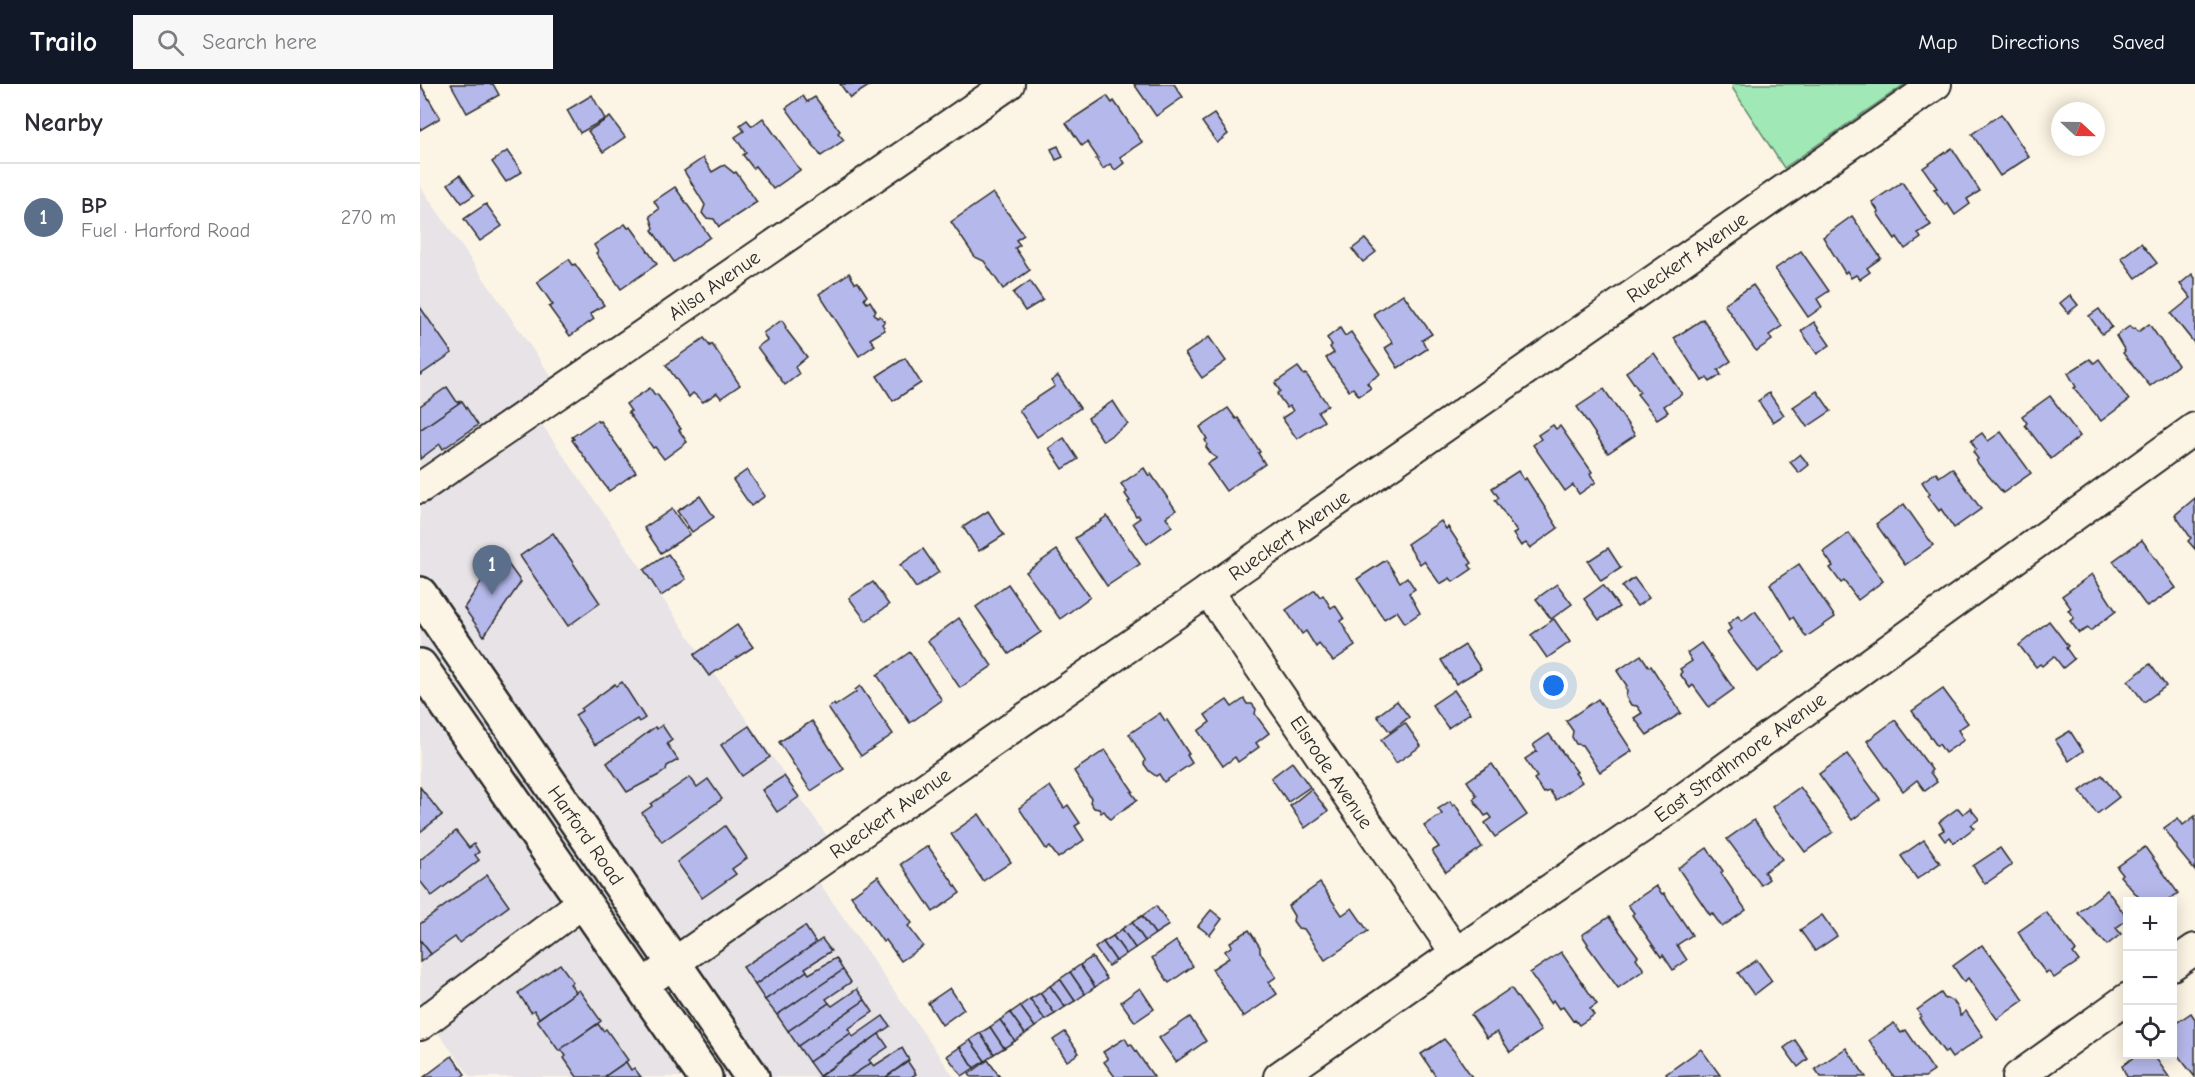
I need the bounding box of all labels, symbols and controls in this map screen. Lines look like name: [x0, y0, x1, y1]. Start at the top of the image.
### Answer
search box: [133, 15, 553, 69]
text: Trailo: [30, 26, 97, 58]
icon: search: [154, 26, 187, 59]
text: Search here: [202, 29, 317, 55]
text: Map: [1918, 30, 1958, 54]
text: Directions: [1991, 30, 2080, 54]
text: Saved: [2113, 30, 2165, 54]
north arrow: [2051, 102, 2105, 156]
text: Nearby: [24, 108, 103, 138]
text: BP: [81, 193, 107, 219]
text: 1: [40, 206, 47, 229]
text: 270 m: [341, 206, 396, 229]
street label: Rueckert Avenue: [1622, 207, 1752, 308]
text: Fuel · Harford Road: [81, 219, 250, 242]
street label: Ailsa Avenue: [664, 245, 765, 325]
street label: Rueckert Avenue: [1224, 485, 1354, 586]
pin: 1: [472, 546, 512, 595]
your location: [1539, 671, 1568, 700]
street label: East Strathmore Avenue: [1650, 687, 1831, 827]
street label: Elsrode Avenue: [1285, 711, 1378, 833]
street label: Rueckert Avenue: [825, 763, 955, 864]
street label: Harford Road: [543, 781, 628, 890]
map controls: [2123, 897, 2177, 1059]
button: +: [2123, 897, 2177, 951]
button: −: [2123, 951, 2177, 1005]
button: locate: [2123, 1005, 2177, 1059]

